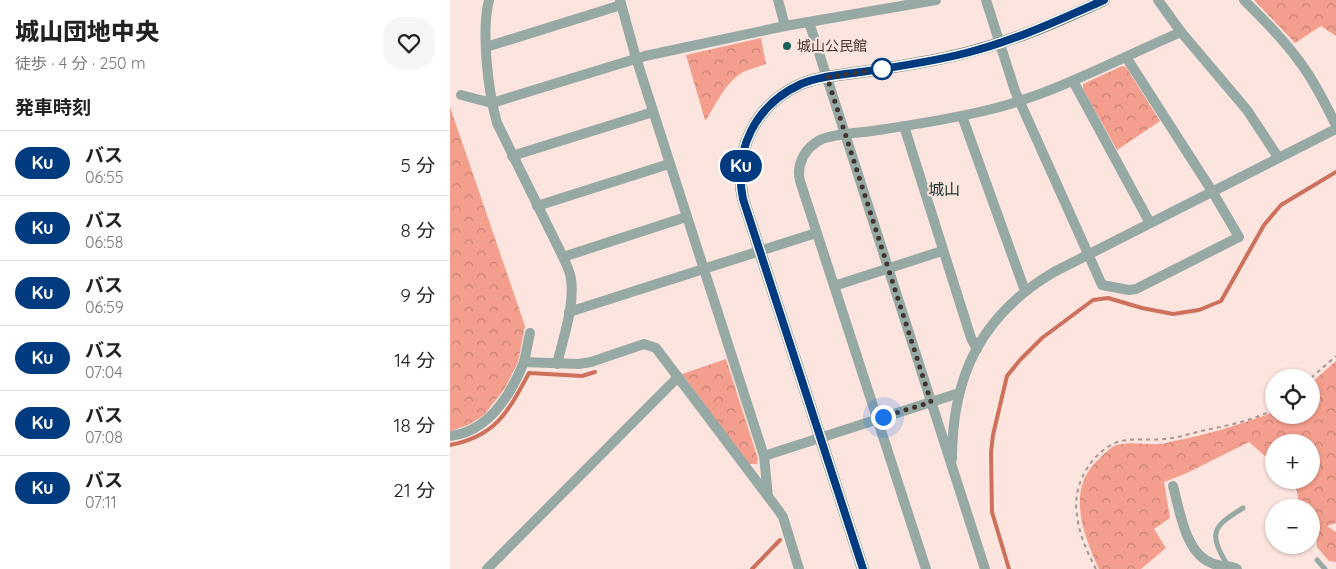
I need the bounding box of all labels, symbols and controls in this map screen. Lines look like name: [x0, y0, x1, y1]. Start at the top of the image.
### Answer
text: 城山団地中央: [15, 16, 159, 46]
button: heart: [383, 17, 435, 69]
place label: 城山公民館: [797, 37, 867, 55]
marker: 城山公民館: [781, 40, 793, 52]
text: 徒歩 · 4 分 · 250 m: [15, 53, 146, 73]
unlabelled marker: [871, 58, 893, 80]
text: 発車時刻: [15, 95, 91, 119]
text: バス: [85, 143, 123, 167]
line badge: Ku: [718, 150, 764, 182]
text: Ku: [31, 151, 54, 174]
text: 5 分: [400, 153, 435, 177]
text: Ku: [730, 154, 752, 177]
text: 06:55: [85, 167, 124, 187]
district label: 城山: [928, 179, 960, 199]
text: バス: [85, 208, 123, 232]
text: Ku: [31, 216, 54, 239]
text: 8 分: [401, 218, 435, 242]
text: 06:58: [85, 232, 123, 252]
text: バス: [85, 273, 123, 297]
text: Ku: [31, 281, 54, 304]
text: 9 分: [400, 283, 435, 307]
text: 06:59: [85, 297, 124, 317]
text: バス: [85, 338, 123, 362]
text: Ku: [31, 346, 54, 369]
text: 14 分: [394, 348, 435, 372]
text: 07:04: [85, 362, 123, 382]
map controls: [1265, 369, 1320, 554]
button: locate: [1265, 369, 1320, 424]
text: バス: [85, 403, 123, 427]
your location: [871, 405, 896, 430]
text: Ku: [31, 411, 54, 434]
text: 18 分: [394, 413, 435, 437]
text: 07:08: [85, 427, 123, 447]
button: +: [1265, 434, 1320, 489]
text: バス: [85, 468, 123, 492]
text: Ku: [31, 476, 54, 499]
text: 21 分: [393, 478, 435, 502]
text: 07:11: [85, 492, 117, 512]
button: −: [1265, 499, 1320, 554]

